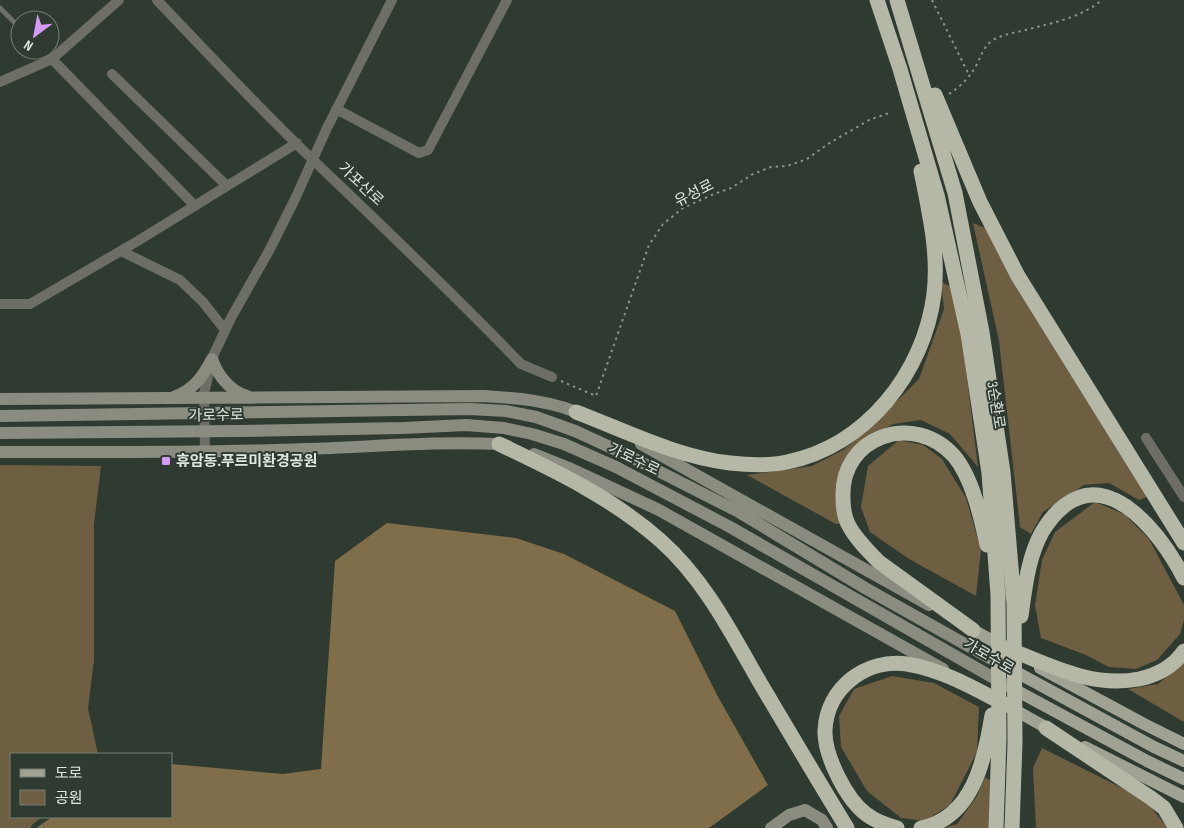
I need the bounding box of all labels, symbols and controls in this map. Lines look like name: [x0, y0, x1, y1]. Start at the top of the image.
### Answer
north arrow: [10, 10, 60, 60]
text: N: [21, 36, 36, 55]
street label: 가포산로: [334, 159, 387, 210]
street label: 유성로: [671, 176, 717, 211]
street label: 3순환로: [982, 380, 1009, 430]
street label: 가로수로: [188, 406, 244, 425]
street label: 가로수로: [605, 439, 663, 480]
place label: 휴암동.푸르미환경공원: [176, 452, 317, 471]
marker: 휴암동.푸르미환경공원: [160, 455, 172, 467]
street label: 가로수로: [960, 634, 1017, 678]
legend: [10, 753, 172, 818]
text: 도로: [55, 764, 83, 783]
text: 공원: [55, 789, 83, 808]

